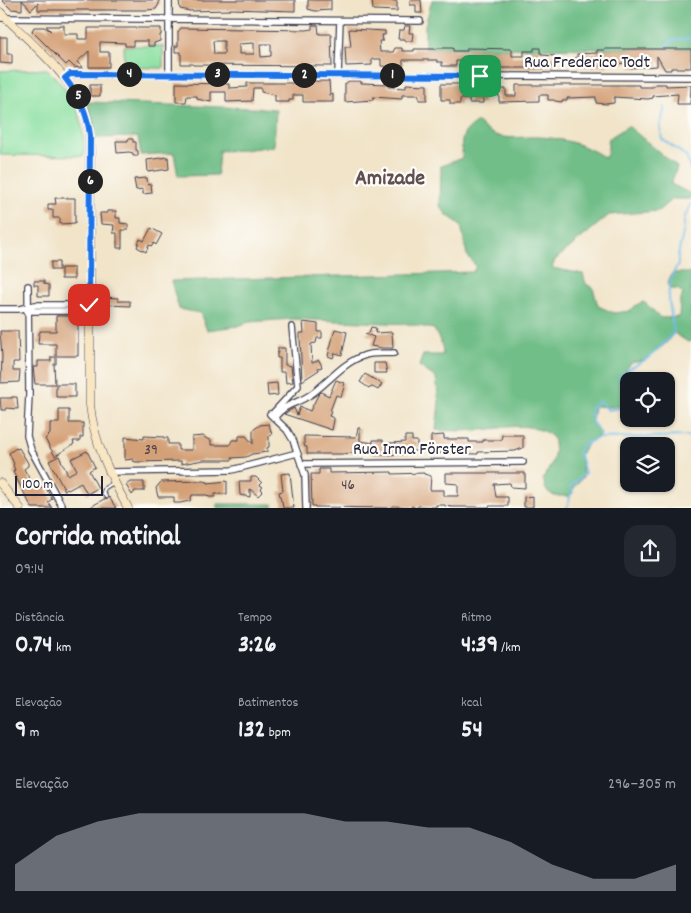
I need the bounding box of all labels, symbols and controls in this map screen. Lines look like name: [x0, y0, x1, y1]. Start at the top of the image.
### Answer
street label: Rua Frederico Todt: [524, 51, 650, 76]
pin: [459, 55, 501, 97]
pin: 4: [116, 62, 142, 86]
pin: 3: [204, 62, 230, 86]
pin: 2: [292, 62, 316, 88]
pin: 1: [380, 62, 404, 88]
icon: arrive: [466, 62, 494, 90]
text: 4: [127, 64, 132, 84]
text: 3: [214, 64, 221, 84]
text: 2: [301, 65, 308, 85]
text: 1: [391, 65, 394, 85]
pin: 5: [66, 84, 90, 108]
text: 5: [75, 86, 82, 106]
district label: Amizade: [355, 164, 425, 195]
pin: 6: [78, 168, 102, 194]
text: 6: [87, 171, 94, 191]
pin: [68, 284, 110, 326]
icon: check: [75, 291, 103, 319]
map controls: [620, 372, 675, 492]
button: locate: [620, 372, 675, 427]
button: layers: [620, 437, 675, 492]
street label: Rua Irma Förster: [353, 438, 471, 463]
house number: 39: [144, 440, 158, 462]
scale bar: [15, 473, 102, 496]
text: 100 m: [22, 475, 53, 495]
house number: 46: [341, 475, 355, 497]
text: Corrida matinal: [15, 519, 180, 559]
button: share: [624, 525, 676, 577]
text: 09:14: [15, 558, 44, 581]
text: Distância: [15, 608, 64, 628]
text: Tempo: [238, 608, 272, 628]
text: Ritmo: [461, 608, 491, 628]
text: 0.74: [15, 628, 53, 664]
text: 3:26: [238, 628, 276, 664]
text: 4:39: [461, 628, 498, 664]
text: km: [53, 638, 71, 658]
text: /km: [498, 638, 521, 658]
text: Elevação: [15, 693, 62, 713]
text: Batimentos: [238, 693, 298, 713]
text: kcal: [461, 693, 482, 713]
text: 9: [15, 713, 26, 749]
text: 132: [238, 713, 266, 749]
text: 54: [461, 713, 483, 749]
text: m: [26, 723, 39, 743]
text: bpm: [266, 723, 291, 743]
text: Elevação: [15, 773, 69, 796]
text: 296–305 m: [608, 773, 676, 796]

